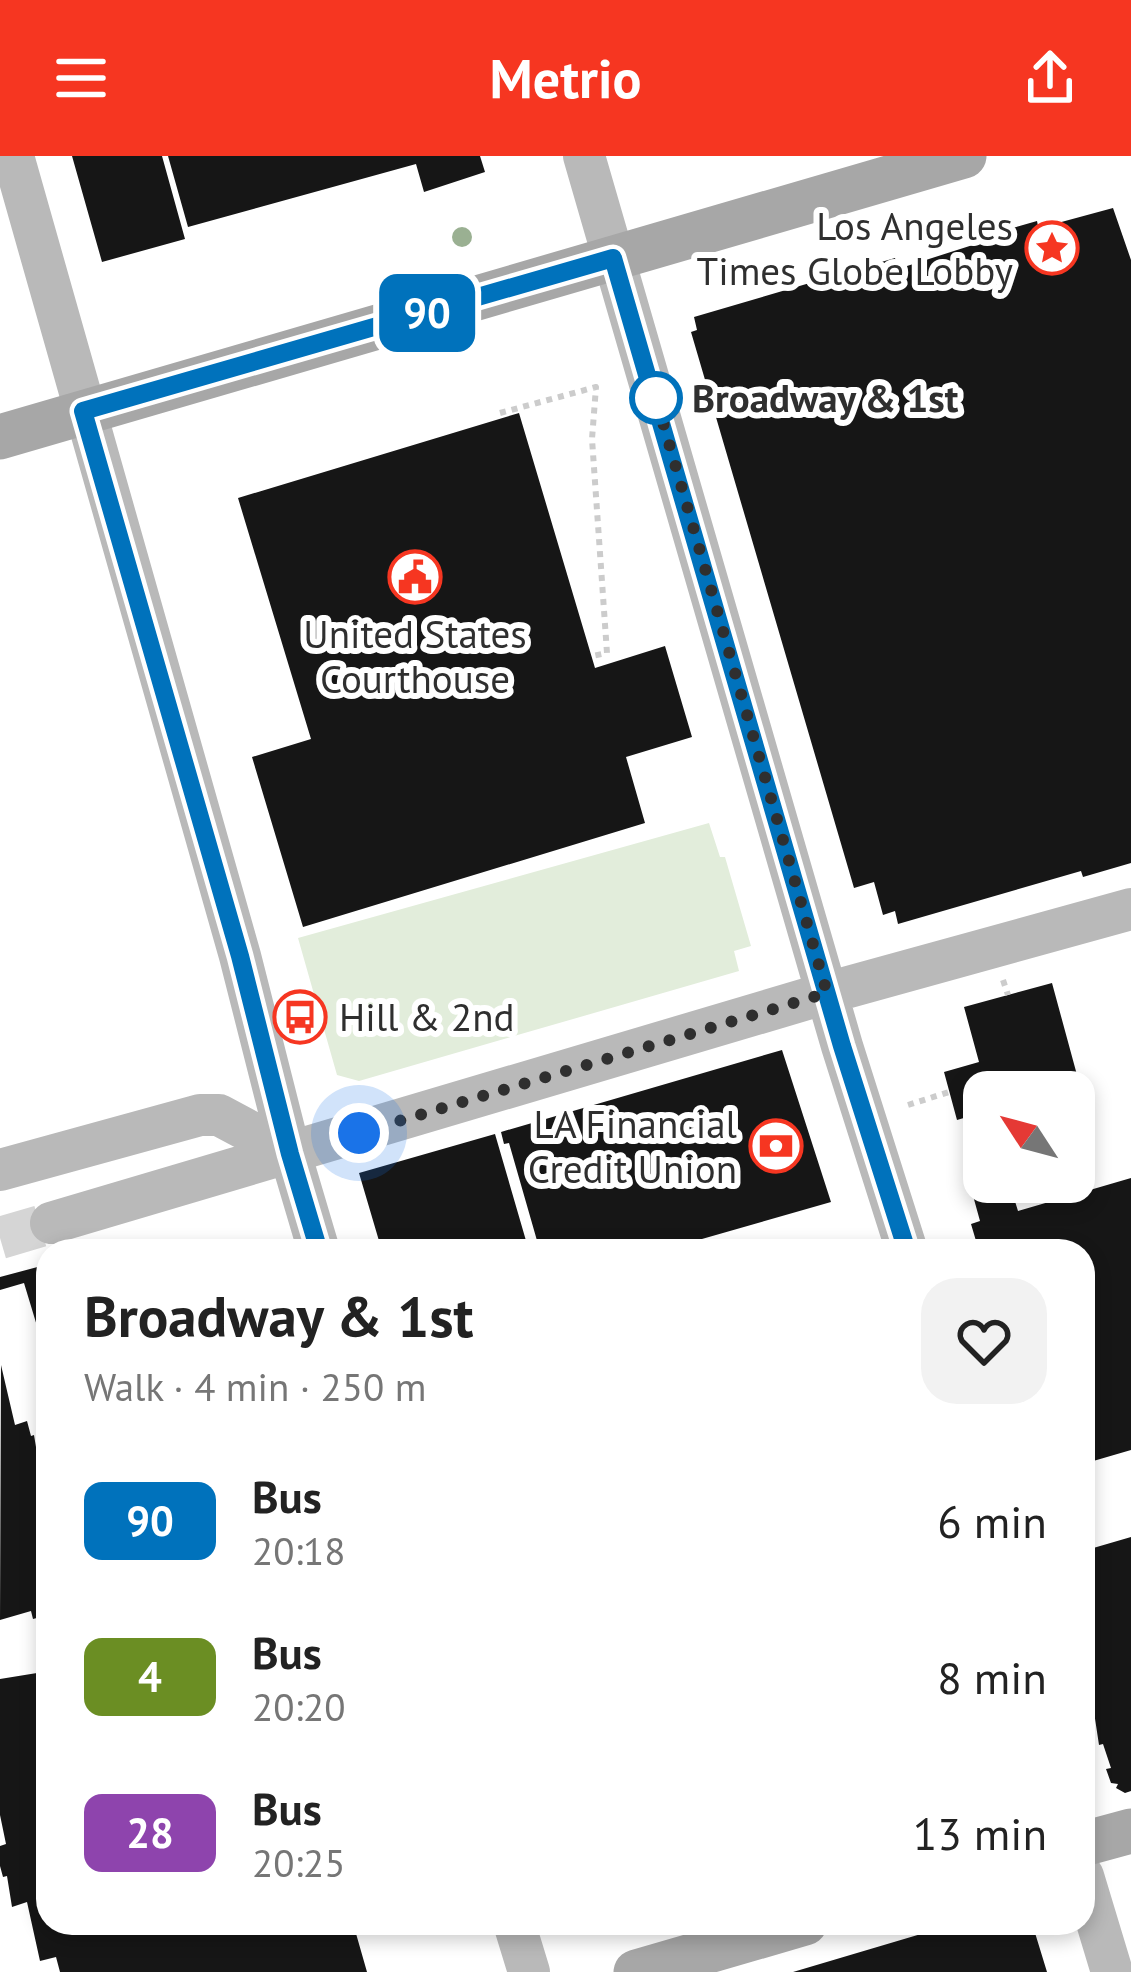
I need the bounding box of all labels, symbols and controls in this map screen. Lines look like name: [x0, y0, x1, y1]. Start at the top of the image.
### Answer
text: Metrio: [490, 43, 641, 113]
icon: menu: [48, 45, 114, 111]
icon: share: [1017, 45, 1083, 111]
place label: Los Angeles Times Globe Lobby: [697, 200, 1013, 296]
place icon: Los Angeles Times Globe Lobby: [1024, 220, 1080, 276]
line badge: 90: [373, 274, 481, 352]
text: 90: [403, 285, 451, 340]
place label: Broadway & 1st: [692, 372, 959, 423]
marker: Broadway & 1st: [631, 373, 681, 423]
public building icon: United States Courthouse: [387, 549, 443, 605]
place label: United States Courthouse: [303, 608, 527, 704]
bus stop icon: Hill & 2nd: [272, 989, 328, 1045]
place label: Hill & 2nd: [339, 991, 515, 1042]
north arrow: [963, 1071, 1095, 1203]
map controls: [963, 1071, 1095, 1203]
place label: LA Financial Credit Union: [528, 1098, 738, 1194]
your location: [329, 1103, 389, 1163]
bank icon: LA Financial Credit Union: [748, 1118, 804, 1174]
button: heart: [921, 1278, 1047, 1404]
text: Broadway & 1st: [84, 1279, 473, 1353]
text: Walk · 4 min · 250 m: [84, 1361, 426, 1412]
text: Bus: [252, 1467, 322, 1525]
text: 6 min: [937, 1492, 1047, 1550]
text: 90: [126, 1493, 174, 1548]
text: 20:18: [252, 1525, 346, 1576]
text: Bus: [252, 1623, 322, 1681]
text: 8 min: [937, 1648, 1047, 1706]
text: 4: [138, 1649, 162, 1704]
text: 20:20: [252, 1681, 346, 1732]
text: Bus: [252, 1779, 322, 1837]
text: 13 min: [913, 1804, 1047, 1862]
text: 28: [126, 1805, 174, 1860]
text: 20:25: [252, 1837, 346, 1888]

